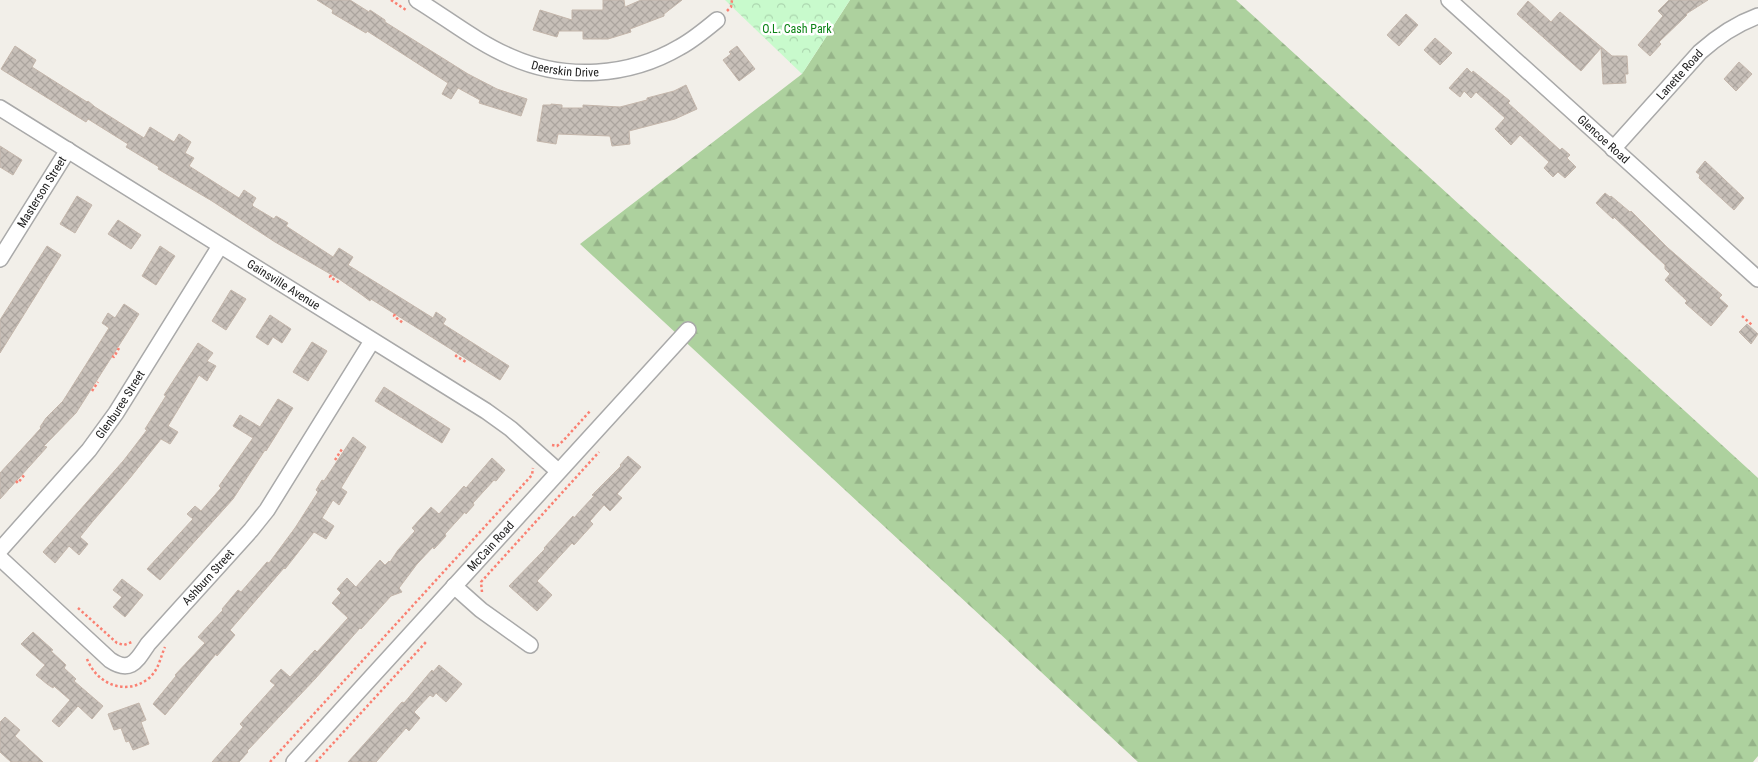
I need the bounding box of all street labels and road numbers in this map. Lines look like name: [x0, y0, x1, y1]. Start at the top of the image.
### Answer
street label: Lanette Road: [1654, 47, 1706, 103]
street label: Deerskin Drive: [530, 58, 600, 80]
street label: Glencoe Road: [1574, 112, 1632, 167]
street label: Masterson Street: [14, 153, 70, 230]
street label: Gainsville Avenue: [244, 257, 323, 313]
street label: Glenburee Street: [93, 368, 148, 441]
street label: McCain Road: [464, 518, 517, 574]
street label: Ashburn Street: [179, 546, 237, 608]

